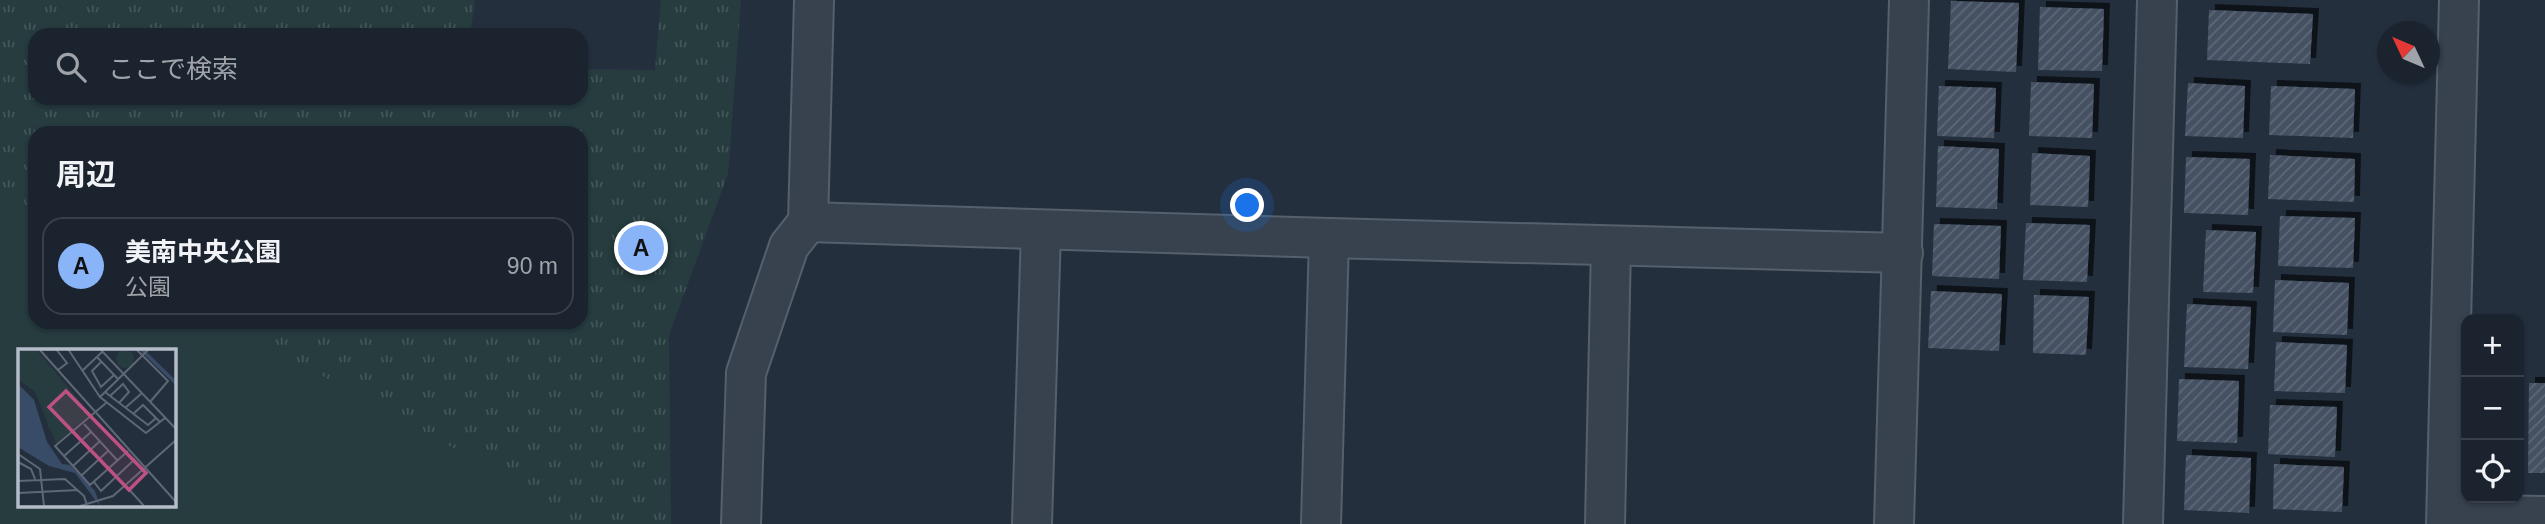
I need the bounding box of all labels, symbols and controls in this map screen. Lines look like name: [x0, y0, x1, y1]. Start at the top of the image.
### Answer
north arrow: [2377, 21, 2440, 84]
search box: [28, 28, 588, 105]
icon: search: [52, 48, 90, 86]
text: ここで検索: [108, 54, 238, 84]
text: 周辺: [56, 158, 116, 191]
your location: [1230, 188, 1264, 222]
pin: A: [618, 222, 664, 274]
text: 美南中央公園: [125, 237, 281, 267]
text: A: [73, 253, 89, 279]
text: 90 m: [507, 253, 558, 279]
text: 公園: [125, 274, 171, 300]
map controls: [2461, 314, 2524, 503]
button: +: [2461, 314, 2524, 377]
inset map: [18, 349, 175, 506]
button: −: [2461, 377, 2524, 440]
button: locate: [2461, 440, 2524, 503]

